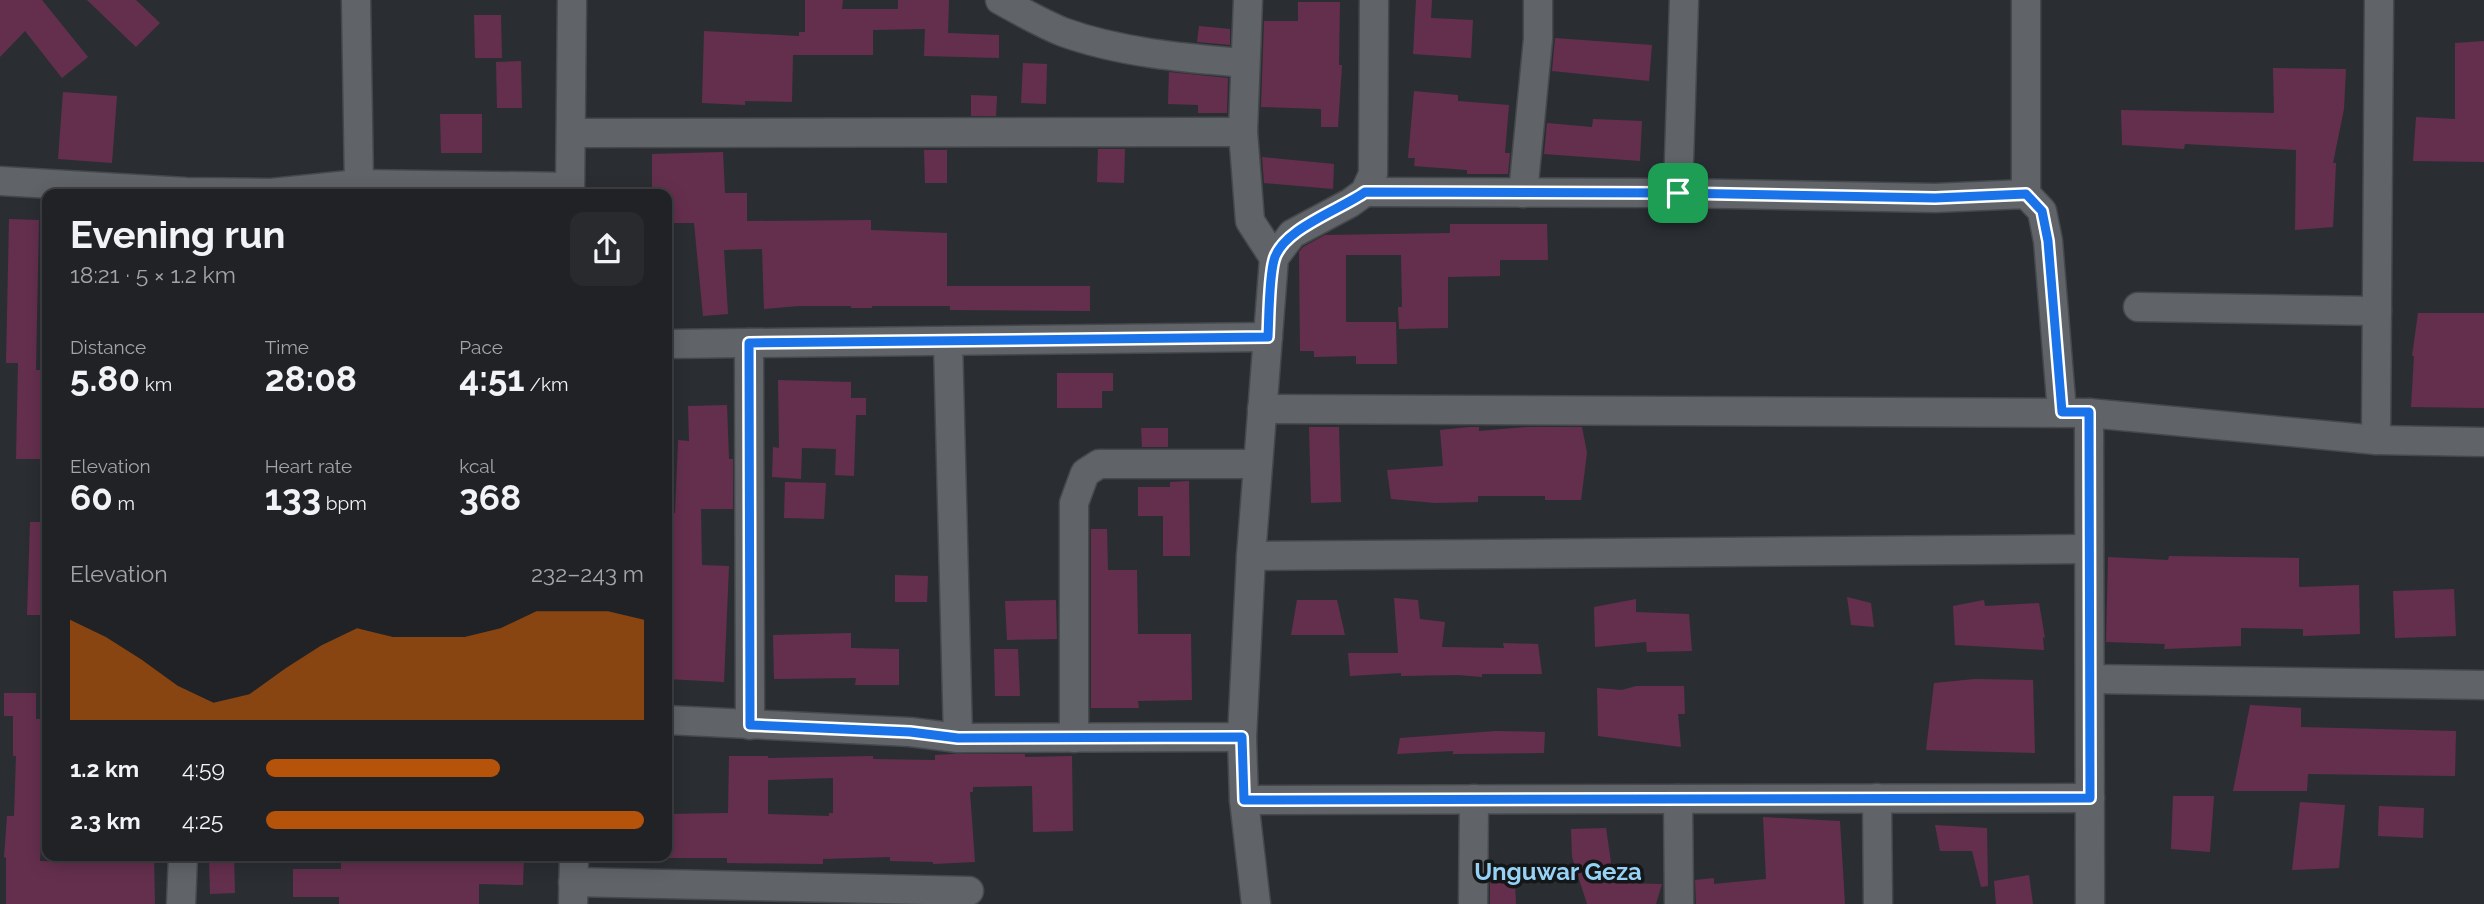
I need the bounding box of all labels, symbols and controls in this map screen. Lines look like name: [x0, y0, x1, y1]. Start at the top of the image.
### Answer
pin: [1648, 163, 1708, 223]
icon: arrive: [1659, 174, 1697, 212]
text: Evening run: [70, 212, 285, 257]
button: share: [570, 212, 644, 286]
text: 18:21 · 5 × 1.2 km: [70, 261, 236, 288]
text: Distance: [70, 336, 146, 358]
text: Time: [265, 336, 309, 358]
text: Pace: [459, 336, 503, 358]
text: 5.80: [70, 358, 140, 399]
text: 28:08: [265, 358, 357, 399]
text: 4:51: [459, 358, 525, 399]
text: km: [140, 373, 172, 395]
text: /km: [525, 373, 569, 395]
text: Elevation: [70, 455, 151, 477]
text: Heart rate: [265, 455, 352, 477]
text: kcal: [459, 455, 495, 477]
text: 60: [70, 477, 113, 518]
text: 133: [265, 477, 321, 518]
text: 368: [459, 477, 521, 518]
text: m: [113, 492, 135, 514]
text: bpm: [321, 492, 367, 514]
text: Elevation: [70, 560, 168, 587]
text: 232–243 m: [531, 560, 644, 587]
text: 1.2 km: [70, 755, 139, 782]
text: 4:59: [182, 755, 225, 782]
text: 2.3 km: [70, 807, 141, 834]
text: 4:25: [182, 807, 223, 834]
district label: Unguwar Geza: [1474, 857, 1642, 886]

